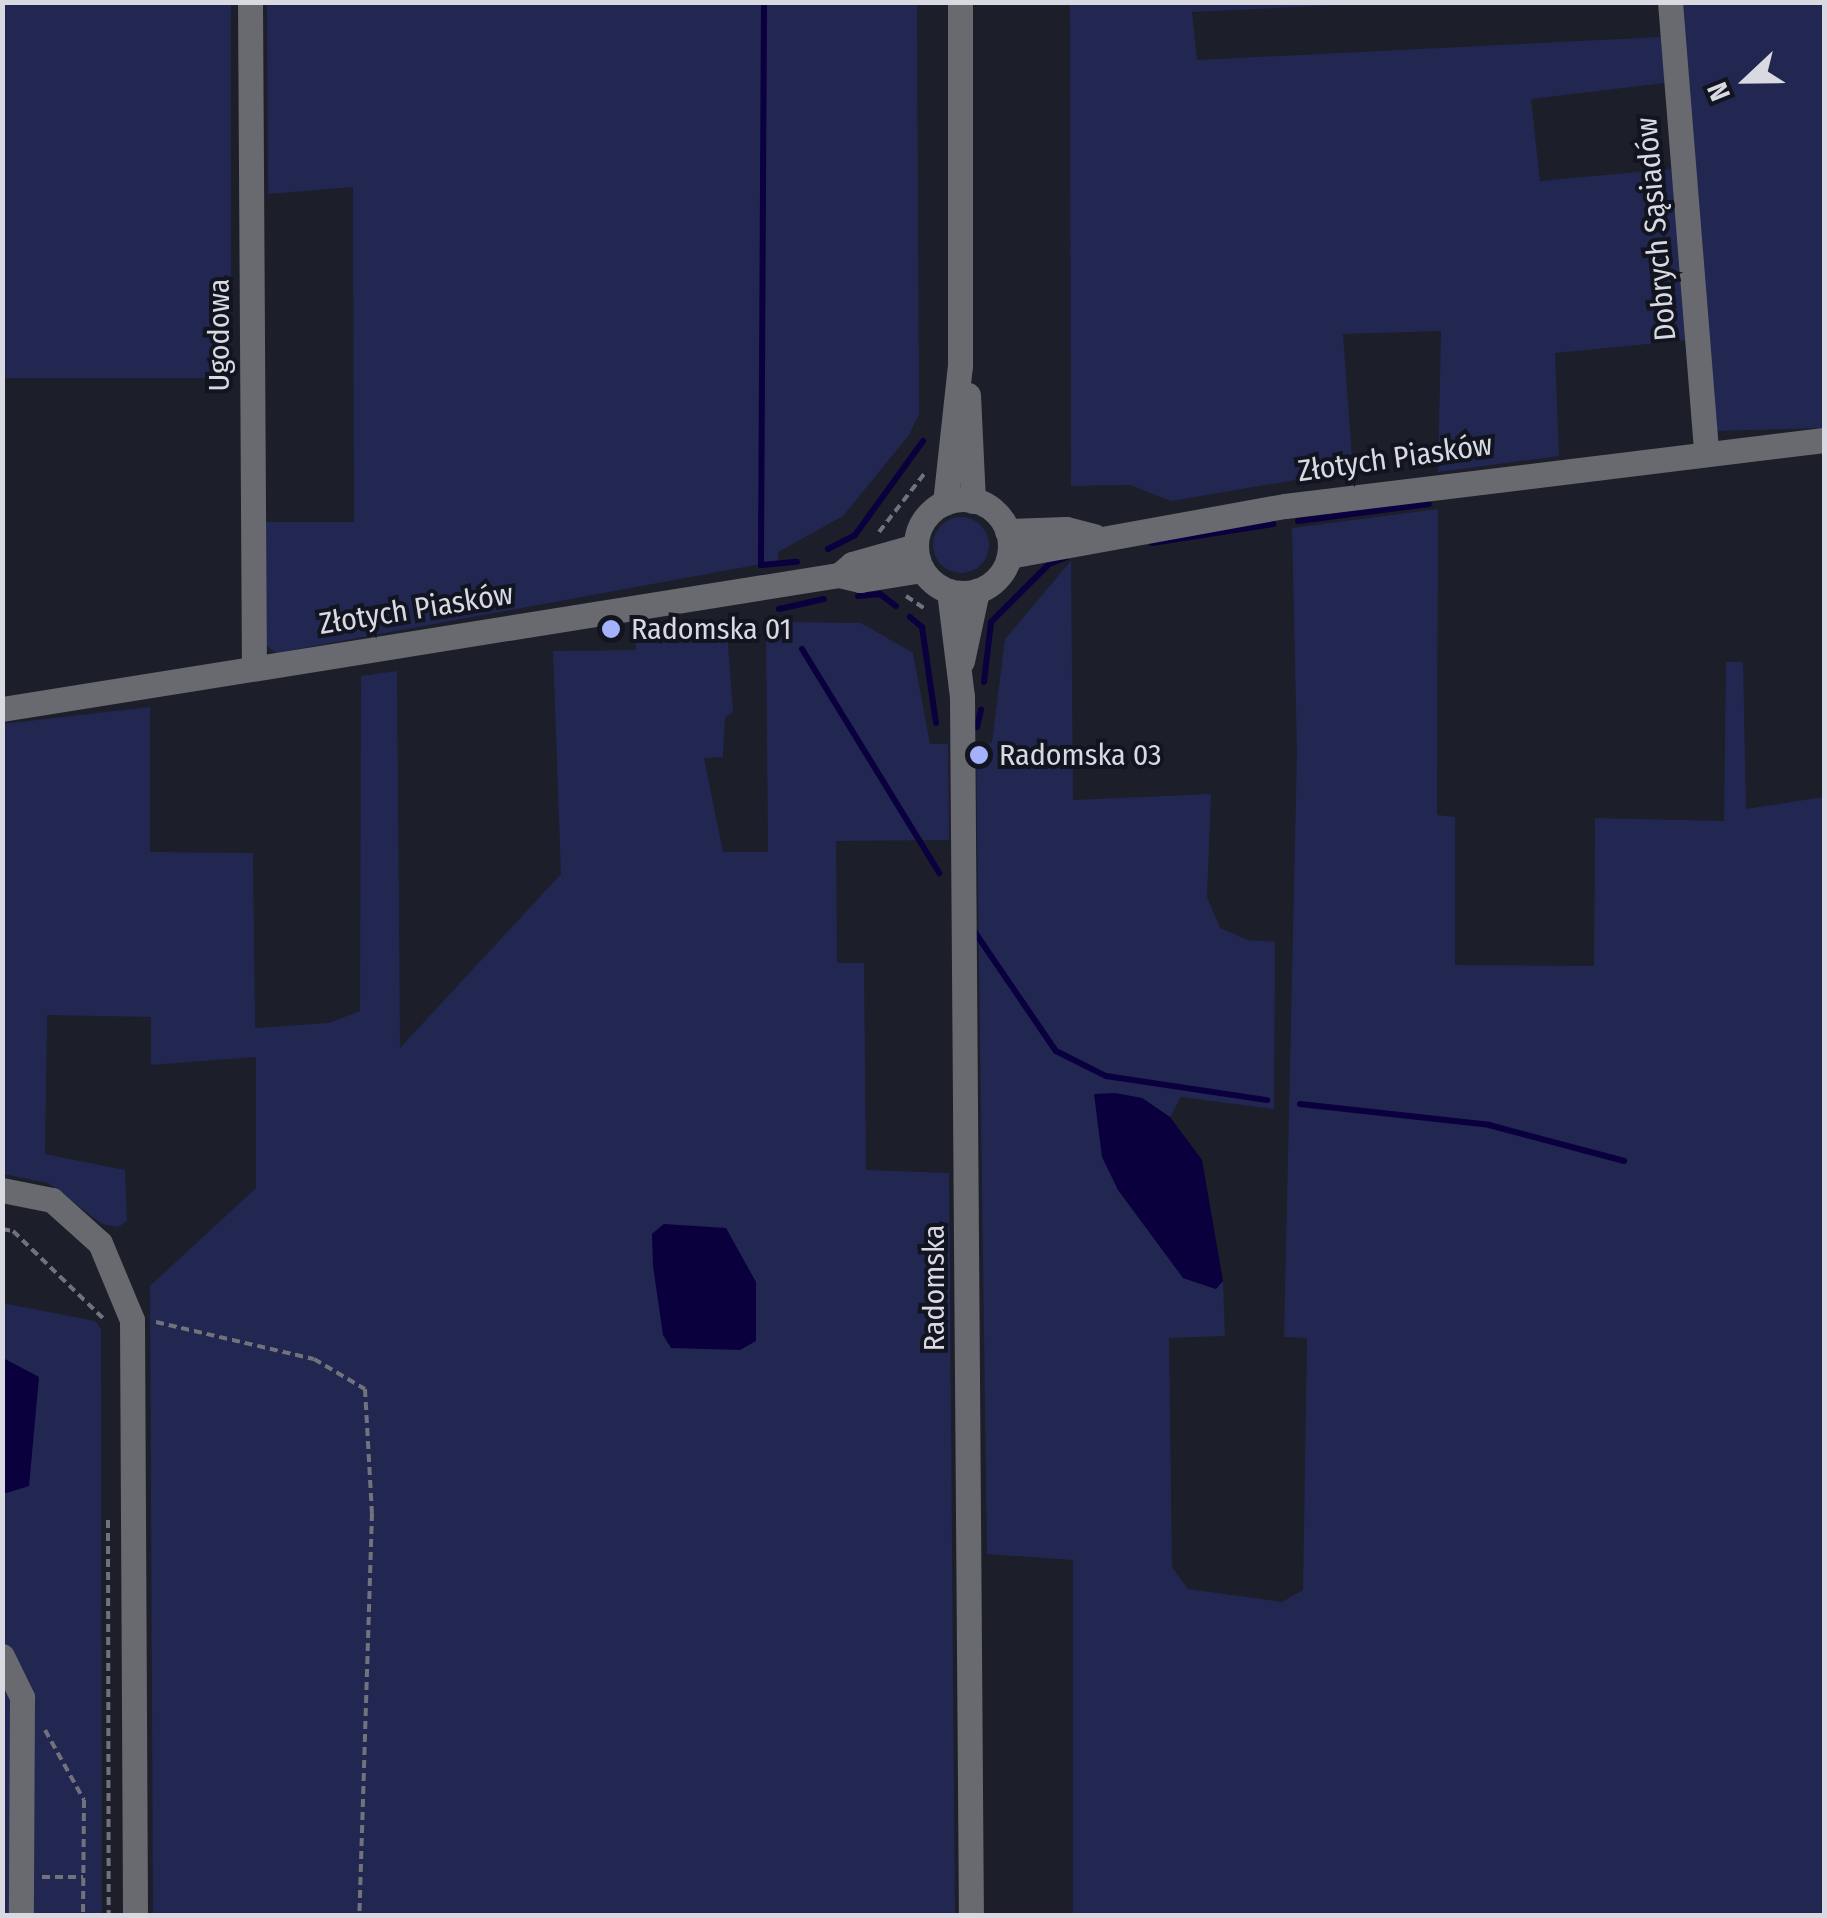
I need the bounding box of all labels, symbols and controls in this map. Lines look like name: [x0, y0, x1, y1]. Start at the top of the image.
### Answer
north arrow: [1697, 30, 1797, 130]
text: N: [1700, 77, 1737, 105]
street label: Dobrych Sąsiadów: [1628, 116, 1684, 342]
street label: Ugodowa: [201, 279, 237, 391]
street label: Złotych Piasków: [1295, 427, 1495, 489]
street label: Złotych Piasków: [316, 576, 516, 642]
place label: Radomska 01: [631, 611, 791, 647]
marker: Radomska 01: [600, 618, 622, 640]
place label: Radomska 03: [999, 737, 1162, 773]
marker: Radomska 03: [968, 744, 990, 766]
street label: Radomska: [916, 1225, 952, 1351]

